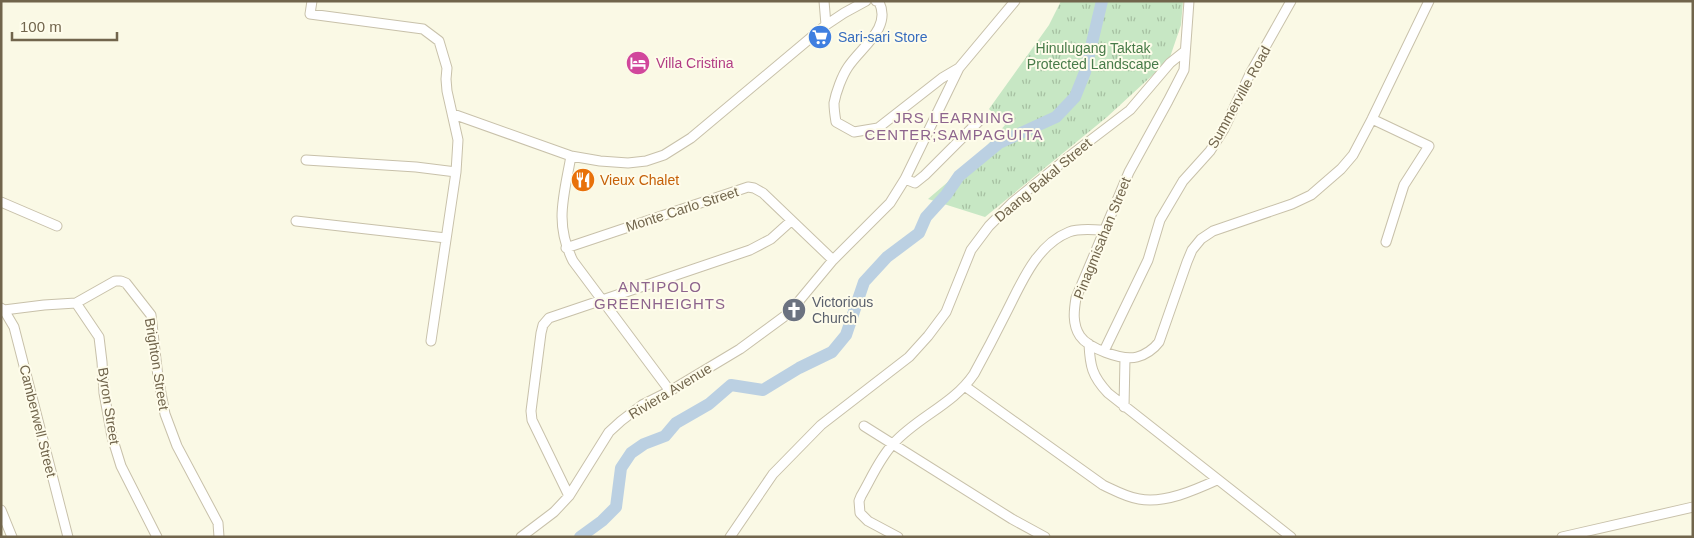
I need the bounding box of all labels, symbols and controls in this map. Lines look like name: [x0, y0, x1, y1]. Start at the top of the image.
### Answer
scale bar: [12, 10, 118, 42]
text: 100 m: [20, 18, 62, 35]
supermarket icon: Sari-sari Store: [807, 24, 833, 50]
place label: Sari-sari Store: [838, 29, 928, 45]
park label: Hinulugang Taktak Protected Landscape: [1027, 40, 1159, 72]
street label: Summerville Road: [1204, 43, 1274, 151]
hotel icon: Villa Cristina: [625, 50, 651, 76]
place label: Villa Cristina: [656, 55, 734, 71]
district label: JRS LEARNING CENTER;SAMPAGUITA: [865, 109, 1043, 143]
street label: Daang Bakal Street: [991, 135, 1095, 225]
restaurant icon: Vieux Chalet: [570, 167, 596, 193]
place label: Vieux Chalet: [600, 172, 679, 188]
street label: Pinagmisahan Street: [1070, 175, 1134, 301]
street label: Monte Carlo Street: [624, 183, 740, 235]
district label: ANTIPOLO GREENHEIGHTS: [594, 278, 726, 312]
place label: Victorious Church: [812, 294, 873, 326]
church icon: Victorious Church: [781, 297, 807, 323]
street label: Brighton Street: [142, 317, 172, 411]
street label: Riviera Avenue: [626, 360, 715, 422]
street label: Camberwell Street: [16, 363, 60, 479]
street label: Byron Street: [95, 366, 123, 446]

